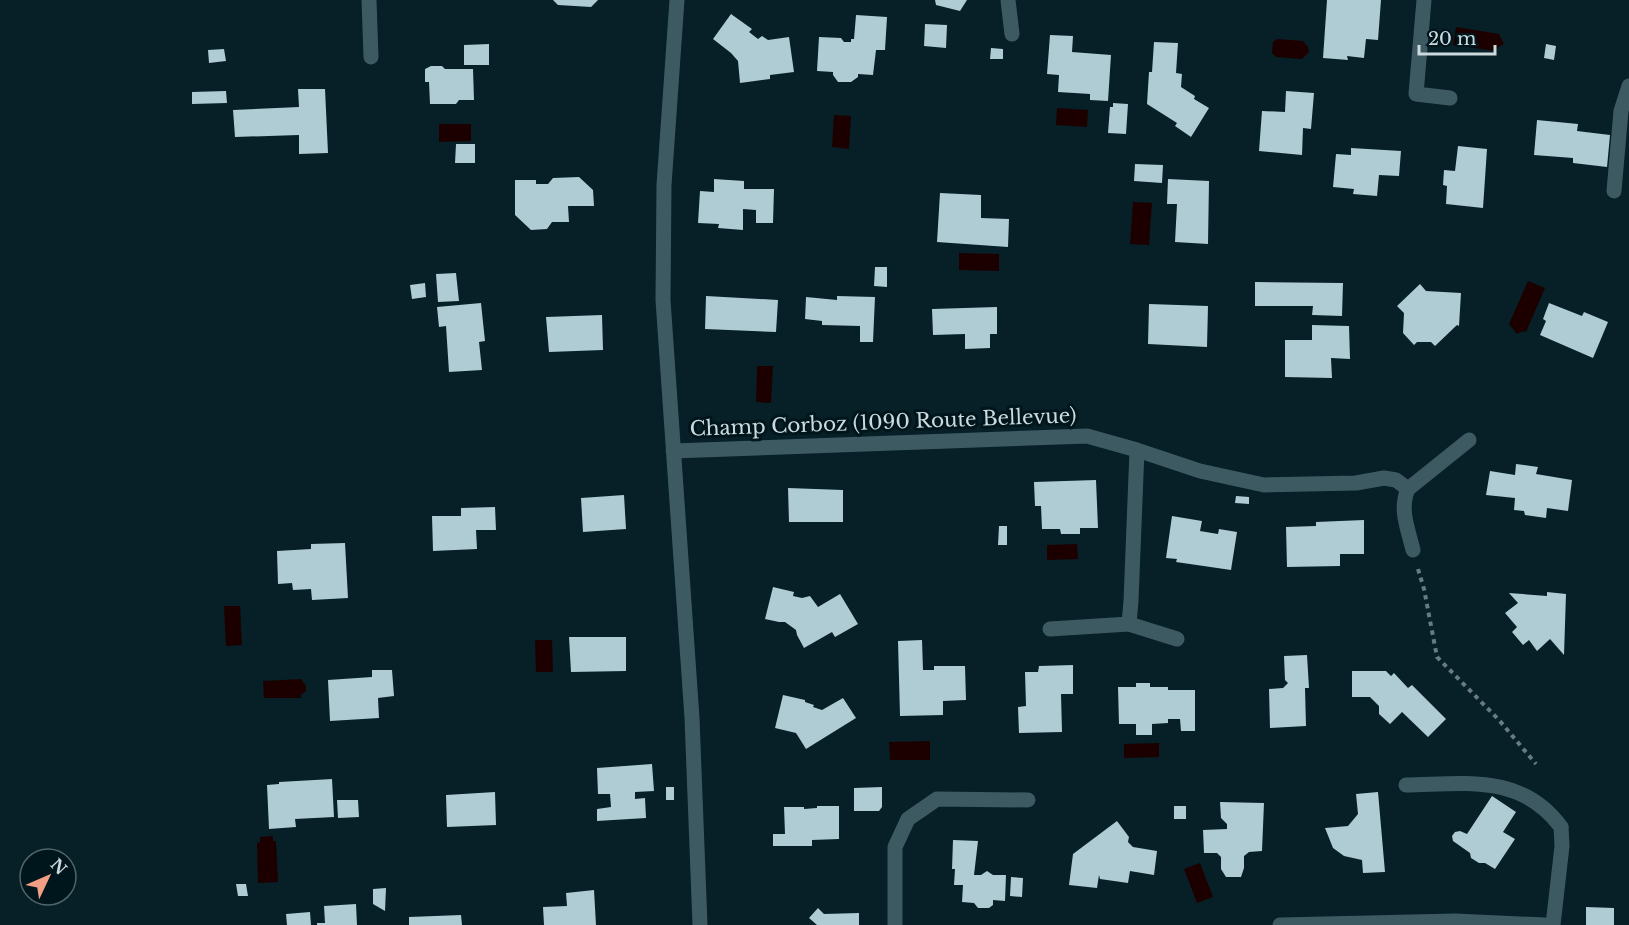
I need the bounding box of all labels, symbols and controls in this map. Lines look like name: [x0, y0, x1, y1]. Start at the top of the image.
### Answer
scale bar: [1419, 18, 1496, 56]
text: 20 m: [1428, 28, 1476, 50]
street label: Champ Corboz (1090 Route Bellevue): [689, 403, 1077, 441]
north arrow: [18, 847, 78, 907]
text: N: [46, 854, 71, 879]

